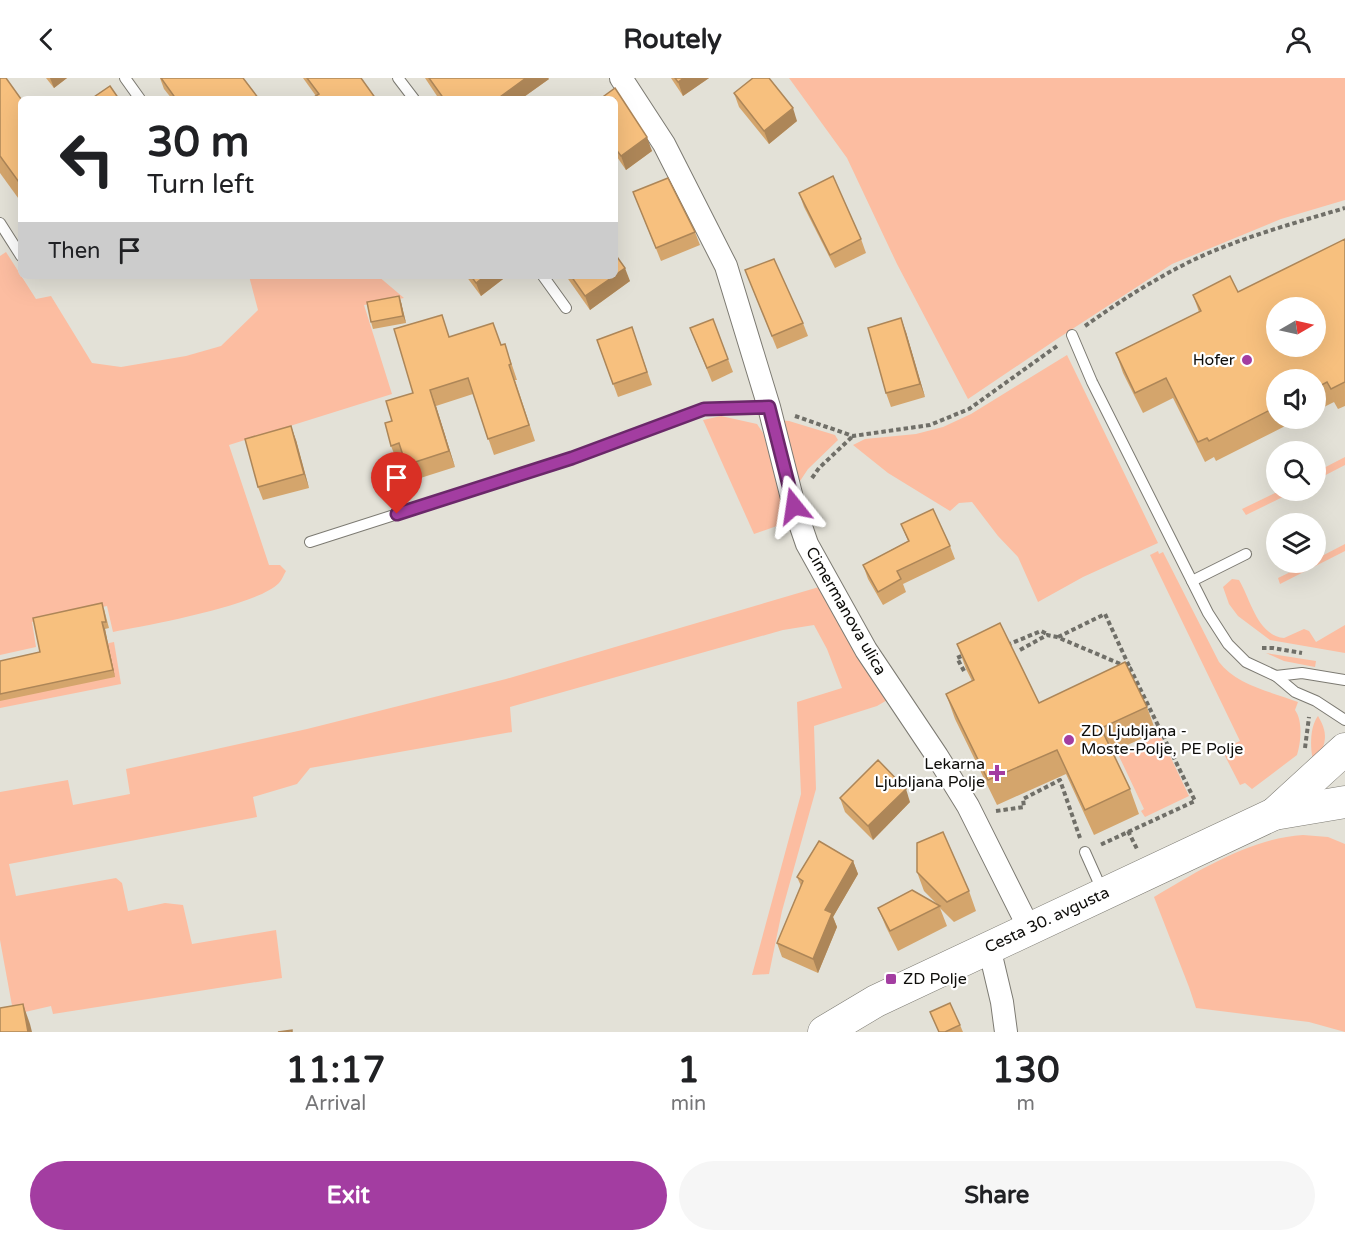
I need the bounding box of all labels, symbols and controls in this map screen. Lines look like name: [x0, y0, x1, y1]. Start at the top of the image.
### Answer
icon: back: [30, 23, 63, 56]
text: Routely: [623, 23, 722, 56]
icon: person: [1282, 23, 1315, 56]
text: 30 m: [147, 117, 249, 168]
icon: left: [48, 120, 126, 198]
text: Turn left: [147, 168, 254, 201]
icon: arrive: [113, 234, 146, 267]
text: Then: [48, 238, 101, 264]
north arrow: [1266, 297, 1326, 357]
map controls: [1266, 297, 1326, 573]
place label: Hofer: [1193, 350, 1236, 370]
marker: Hofer: [1240, 353, 1254, 367]
button: sound: [1266, 369, 1326, 429]
button: search: [1266, 441, 1326, 501]
pin: [371, 452, 422, 514]
icon: arrive: [380, 461, 413, 494]
position arrow: [762, 474, 826, 538]
button: layers: [1266, 513, 1326, 573]
street label: Cimermanova ulica: [801, 543, 891, 679]
place label: ZD Ljubljana - Moste-Polje, PE Polje: [1081, 721, 1243, 759]
marker: ZD Ljubljana - Moste-Polje, PE Polje: [1062, 733, 1076, 747]
place label: Lekarna Ljubljana Polje: [875, 754, 985, 792]
marker: Lekarna Ljubljana Polje: [990, 766, 1004, 780]
street label: Cesta 30. avgusta: [982, 882, 1112, 958]
place label: ZD Polje: [903, 969, 967, 989]
marker: ZD Polje: [884, 972, 898, 986]
text: 11:17: [285, 1049, 385, 1092]
text: 1: [677, 1049, 700, 1092]
text: 130: [992, 1049, 1060, 1092]
text: Arrival: [304, 1092, 366, 1116]
text: min: [671, 1092, 706, 1116]
text: m: [1016, 1092, 1035, 1116]
button: Exit: [30, 1161, 667, 1230]
button: Share: [679, 1161, 1315, 1230]

